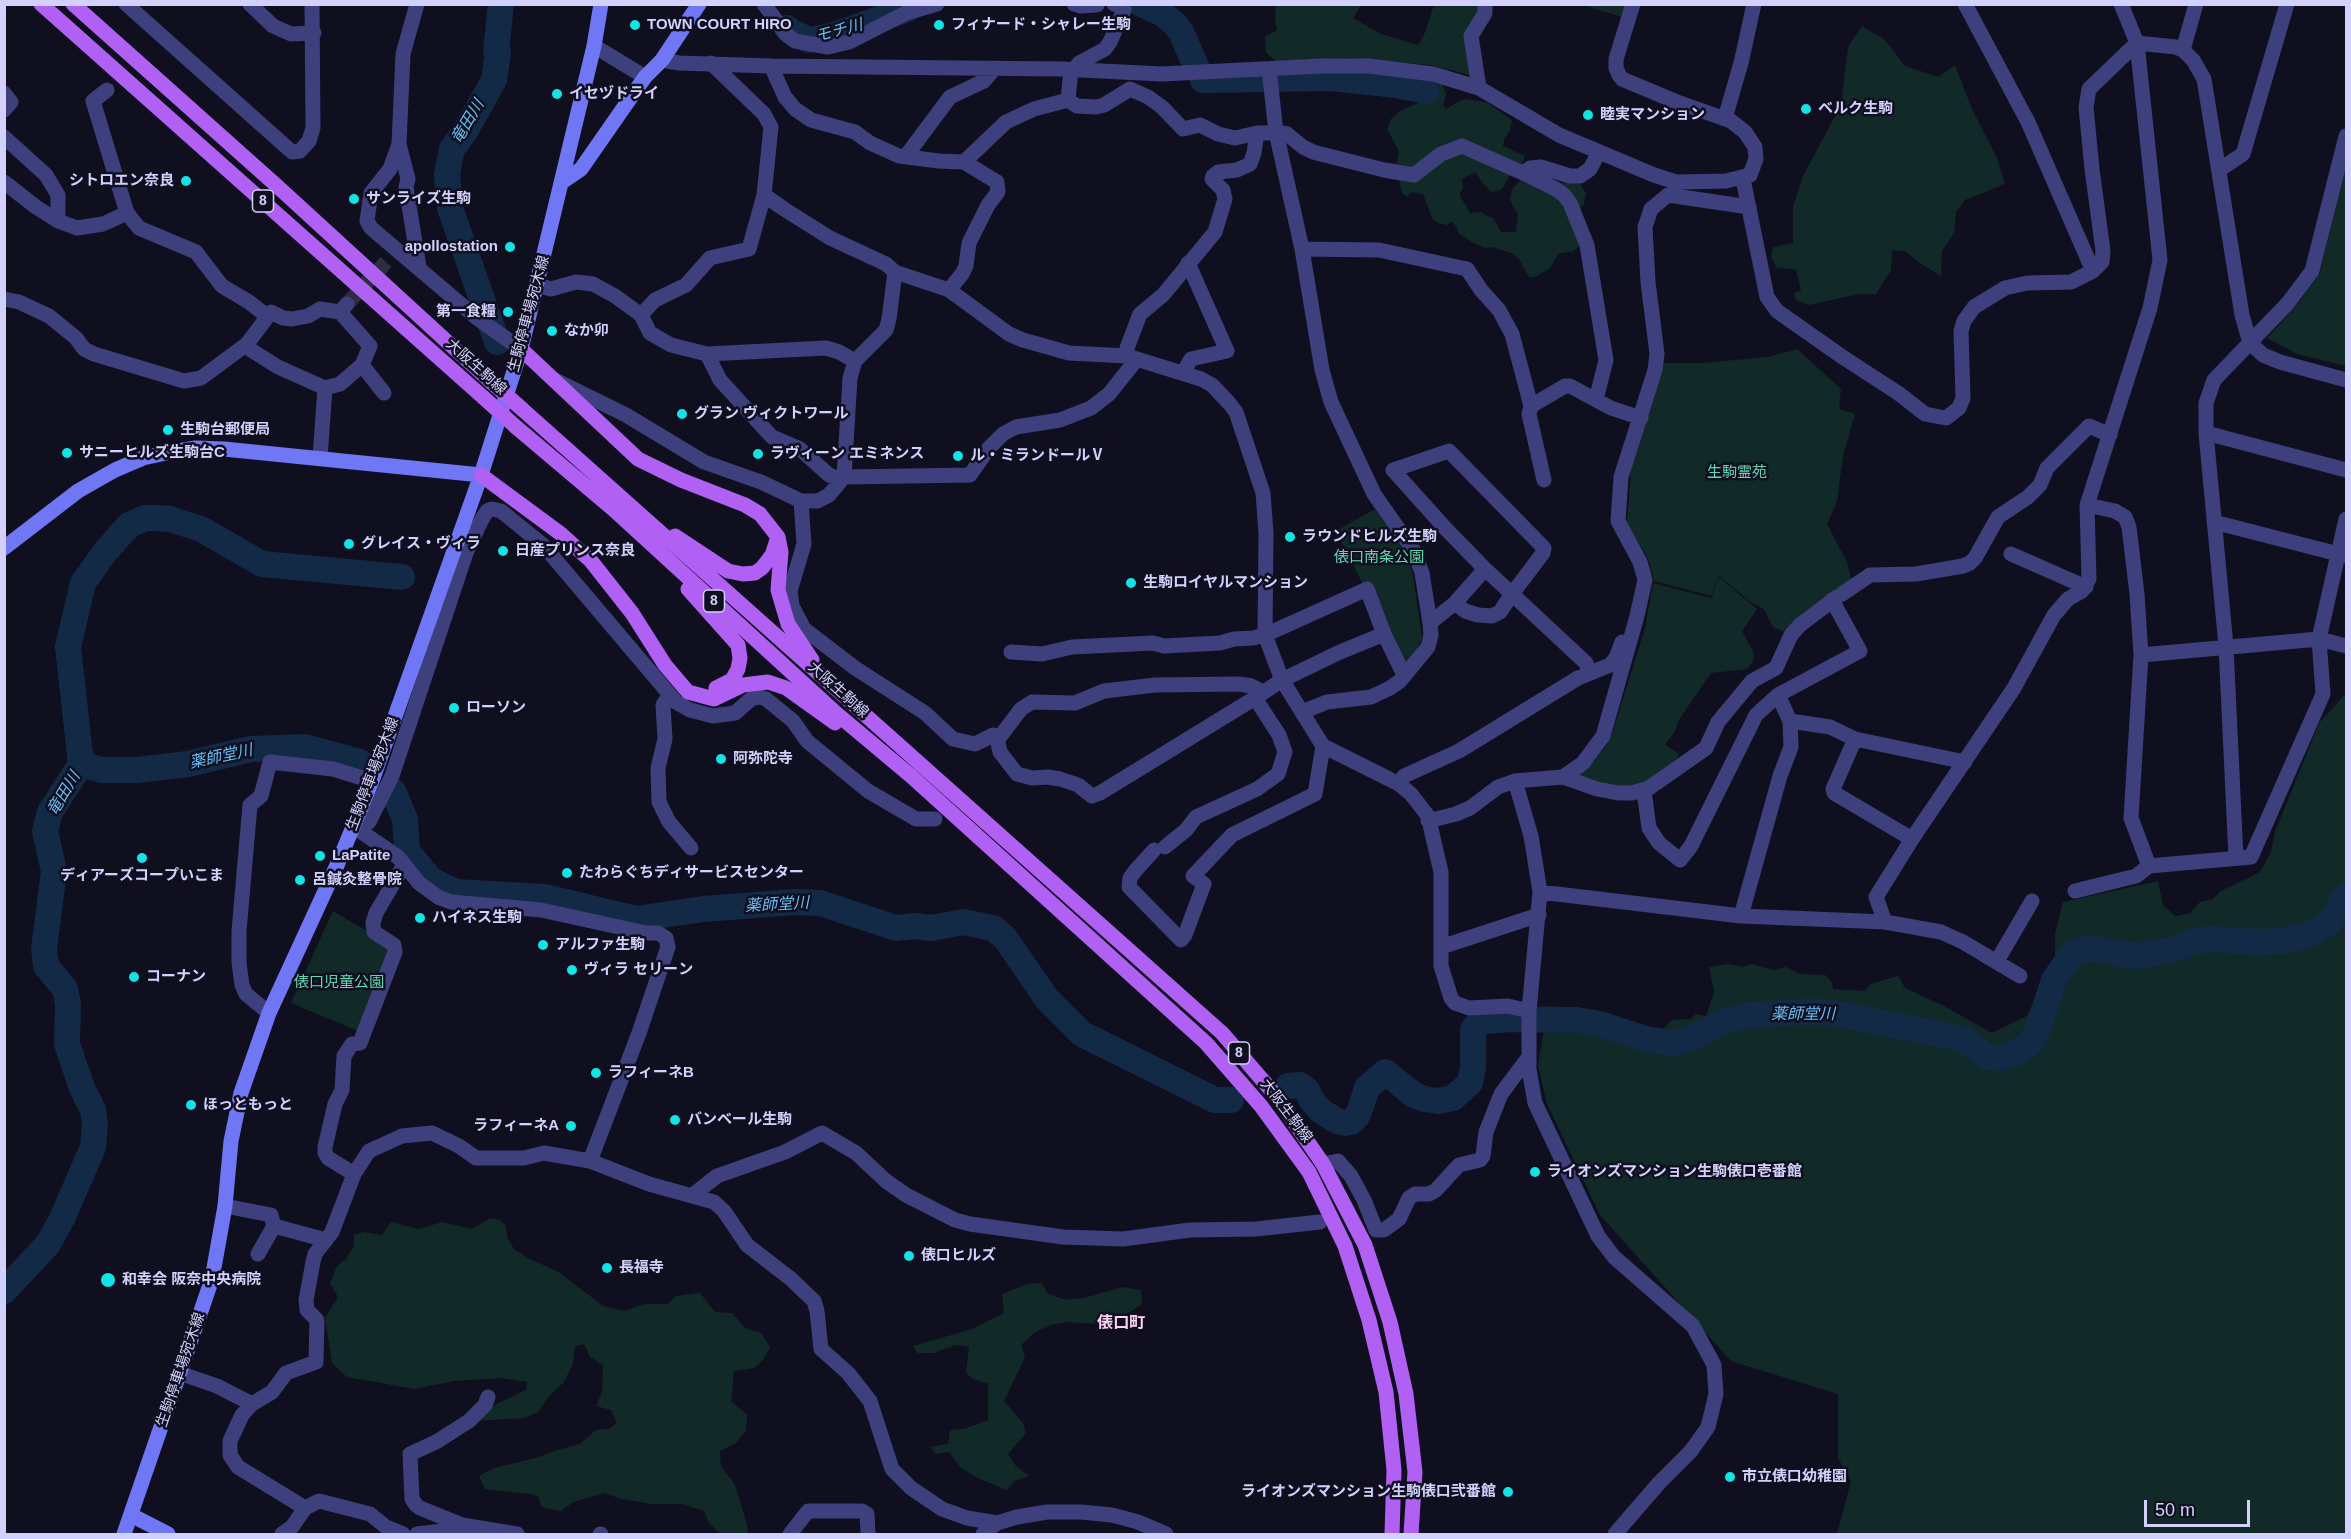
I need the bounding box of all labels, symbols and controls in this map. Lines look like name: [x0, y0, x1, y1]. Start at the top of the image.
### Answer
place label: TOWN COURT HIRO: [647, 16, 792, 34]
water label: モチ川: [813, 16, 865, 46]
place label: フィナード・シャレー生駒: [951, 16, 1131, 34]
marker: TOWN COURT HIRO: [628, 18, 642, 32]
marker: フィナード・シャレー生駒: [932, 18, 946, 32]
place label: イセヅドライ: [569, 85, 659, 103]
marker: イセヅドライ: [550, 87, 564, 101]
water label: 竜田川: [447, 96, 489, 148]
place label: ベルク生駒: [1818, 100, 1893, 118]
marker: ベルク生駒: [1799, 102, 1813, 116]
place label: 睦実マンション: [1600, 106, 1705, 124]
marker: 睦実マンション: [1581, 108, 1595, 122]
place label: シトロエン奈良: [69, 172, 174, 190]
marker: シトロエン奈良: [179, 174, 193, 188]
road number: 8: [252, 190, 274, 212]
place label: サンライズ生駒: [366, 190, 471, 208]
marker: サンライズ生駒: [347, 192, 361, 206]
place label: apollostation: [405, 238, 498, 256]
marker: apollostation: [503, 240, 517, 254]
street label: 生駒停車場宛木線: [505, 254, 553, 374]
place label: 第一食糧: [436, 303, 496, 321]
marker: 第一食糧: [501, 305, 515, 319]
place label: なか卯: [564, 322, 609, 340]
marker: なか卯: [545, 324, 559, 338]
street label: 大阪生駒線: [442, 335, 510, 399]
place label: グラン ヴィクトワール: [694, 405, 848, 423]
marker: グラン ヴィクトワール: [675, 407, 689, 421]
place label: 生駒台郵便局: [180, 421, 270, 439]
marker: 生駒台郵便局: [161, 423, 175, 437]
place label: サニーヒルズ生駒台C: [79, 444, 225, 462]
place label: ラヴィーン エミネンス: [770, 445, 924, 463]
marker: サニーヒルズ生駒台C: [60, 446, 74, 460]
marker: ラヴィーン エミネンス: [751, 447, 765, 461]
place label: ル・ミランドールⅤ: [970, 447, 1105, 465]
marker: ル・ミランドールⅤ: [951, 449, 965, 463]
park label: 生駒霊苑: [1707, 464, 1767, 482]
place label: ラウンドヒルズ生駒: [1302, 528, 1437, 546]
marker: ラウンドヒルズ生駒: [1283, 530, 1297, 544]
place label: グレイス・ヴィラ: [361, 535, 481, 553]
marker: グレイス・ヴィラ: [342, 537, 356, 551]
place label: 日産プリンス奈良: [515, 542, 635, 560]
marker: 日産プリンス奈良: [496, 544, 510, 558]
park label: 俵口南条公園: [1334, 549, 1424, 567]
place label: 生駒ロイヤルマンション: [1143, 574, 1308, 592]
marker: 生駒ロイヤルマンション: [1124, 576, 1138, 590]
road number: 8: [704, 590, 724, 612]
street label: 大阪生駒線: [804, 658, 872, 722]
place label: ローソン: [466, 699, 526, 717]
marker: ローソン: [447, 701, 461, 715]
street label: 生駒停車場宛木線: [343, 715, 403, 833]
water label: 薬師堂川: [188, 741, 254, 773]
place label: 阿弥陀寺: [733, 750, 793, 768]
marker: 阿弥陀寺: [714, 752, 728, 766]
water label: 竜田川: [43, 768, 85, 820]
place label: LaPatite: [332, 847, 390, 865]
marker: LaPatite: [313, 849, 327, 863]
marker: ディアーズコープいこま: [135, 851, 149, 865]
place label: たわらぐちディサービスセンター: [579, 864, 804, 882]
marker: たわらぐちディサービスセンター: [560, 866, 574, 880]
place label: ディアーズコープいこま: [60, 867, 224, 885]
place label: 呂鍼灸整骨院: [312, 871, 402, 889]
marker: 呂鍼灸整骨院: [293, 873, 307, 887]
water label: 薬師堂川: [745, 894, 809, 916]
place label: ハイネス生駒: [432, 909, 522, 927]
marker: ハイネス生駒: [413, 911, 427, 925]
place label: アルファ生駒: [555, 936, 645, 954]
marker: アルファ生駒: [536, 938, 550, 952]
place label: ヴィラ セリーン: [584, 961, 693, 979]
marker: ヴィラ セリーン: [565, 963, 579, 977]
place label: コーナン: [146, 968, 206, 986]
marker: コーナン: [127, 970, 141, 984]
park label: 俵口児童公園: [294, 974, 384, 992]
water label: 薬師堂川: [1771, 1005, 1835, 1025]
road number: 8: [1228, 1042, 1250, 1064]
place label: ラフィーネB: [608, 1064, 694, 1082]
marker: ラフィーネB: [589, 1066, 603, 1080]
street label: 大阪生駒線: [1256, 1076, 1316, 1146]
place label: ほっともっと: [203, 1096, 293, 1114]
marker: ほっともっと: [184, 1098, 198, 1112]
place label: バンベール生駒: [687, 1111, 792, 1129]
marker: バンベール生駒: [668, 1113, 682, 1127]
place label: ラフィーネA: [473, 1117, 559, 1135]
marker: ラフィーネA: [564, 1119, 578, 1133]
place label: ライオンズマンション生駒俵口壱番館: [1547, 1163, 1802, 1181]
marker: ライオンズマンション生駒俵口壱番館: [1528, 1165, 1542, 1179]
place label: 俵口ヒルズ: [921, 1247, 996, 1265]
marker: 俵口ヒルズ: [902, 1249, 916, 1263]
place label: 長福寺: [619, 1259, 664, 1277]
marker: 長福寺: [600, 1261, 614, 1275]
marker: 和幸会 阪奈中央病院: [99, 1271, 117, 1289]
place label: 和幸会 阪奈中央病院: [122, 1271, 261, 1289]
street label: 生駒停車場宛木線: [153, 1310, 209, 1430]
district label: 俵口町: [1097, 1314, 1145, 1334]
place label: 市立俵口幼稚園: [1742, 1468, 1847, 1486]
marker: 市立俵口幼稚園: [1723, 1470, 1737, 1484]
place label: ライオンズマンション生駒俵口弐番館: [1241, 1483, 1496, 1501]
marker: ライオンズマンション生駒俵口弐番館: [1501, 1485, 1515, 1499]
scale bar: [2147, 1488, 2254, 1526]
text: 50 m: [2155, 1500, 2195, 1520]

